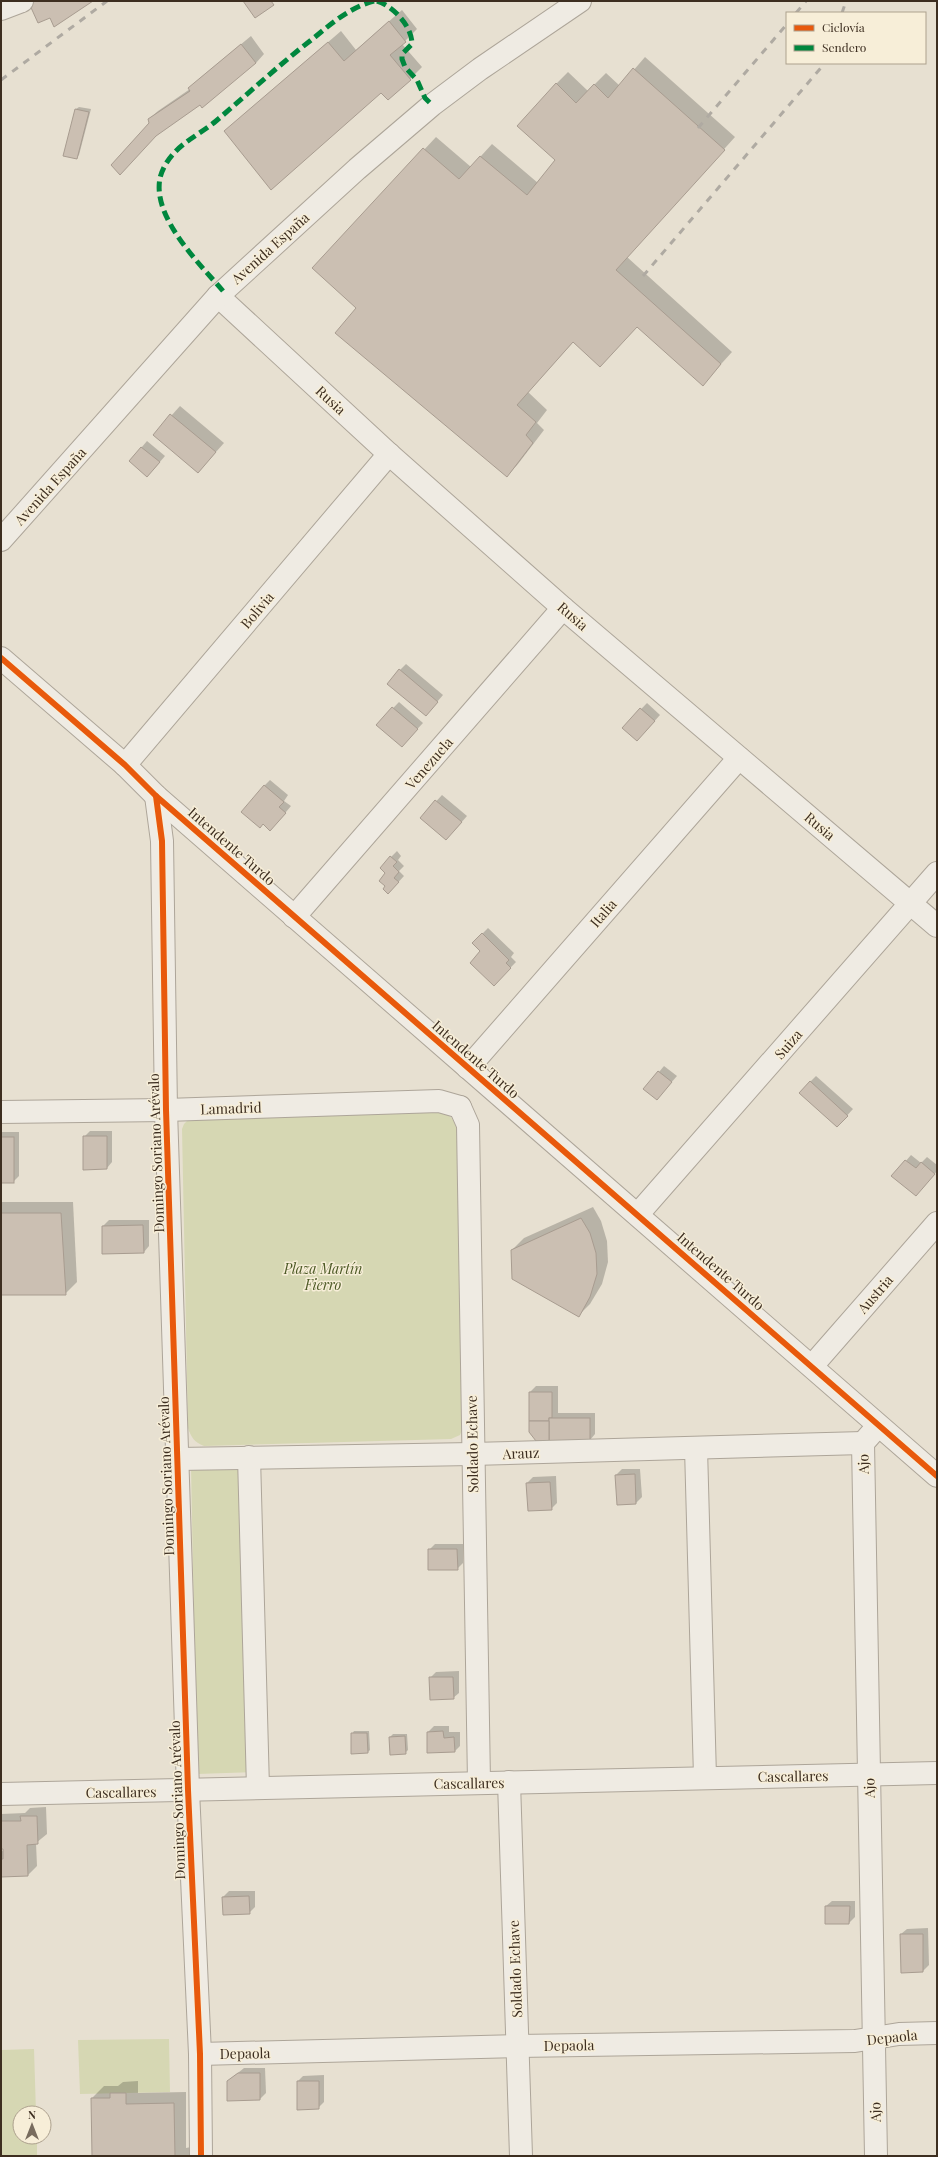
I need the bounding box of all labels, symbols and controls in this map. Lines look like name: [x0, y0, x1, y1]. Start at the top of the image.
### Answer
legend: [786, 12, 926, 64]
text: Ciclovía: [822, 19, 865, 35]
text: Sendero: [822, 39, 867, 55]
street label: Avenida España: [226, 208, 313, 289]
street label: Rusia: [312, 381, 350, 419]
street label: Avenida España: [9, 443, 90, 530]
street label: Bolivia: [236, 588, 278, 632]
street label: Rusia: [554, 597, 592, 635]
street label: Venezuela: [400, 733, 457, 794]
street label: Intendente Turdo: [184, 803, 280, 889]
street label: Rusia: [801, 808, 839, 844]
street label: Italia: [585, 895, 621, 931]
street label: Intendente Turdo: [428, 1016, 524, 1102]
street label: Suiza: [770, 1025, 806, 1063]
street label: Domingo Soriano Arévalo: [144, 1073, 168, 1233]
street label: Lamadrid: [200, 1097, 262, 1119]
street label: Intendente Turdo: [673, 1228, 769, 1314]
park label: Plaza Martín Fierro: [283, 1259, 362, 1294]
street label: Austria: [852, 1271, 897, 1318]
street label: Soldado Echave: [462, 1395, 482, 1493]
street label: Domingo Soriano Arévalo: [154, 1396, 178, 1556]
street label: Arauz: [501, 1443, 540, 1463]
street label: Ajo: [853, 1453, 873, 1475]
street label: Domingo Soriano Arévalo: [165, 1720, 189, 1880]
street label: Cascallares: [757, 1766, 829, 1786]
street label: Cascallares: [433, 1773, 505, 1793]
street label: Ajo: [859, 1777, 879, 1799]
street label: Cascallares: [85, 1782, 157, 1802]
street label: Soldado Echave: [504, 1920, 526, 2018]
street label: Depaola: [866, 2025, 918, 2049]
street label: Depaola: [543, 2035, 595, 2055]
street label: Depaola: [219, 2043, 271, 2063]
street label: Ajo: [865, 2101, 885, 2123]
north arrow: [12, 2105, 52, 2145]
text: N: [28, 2107, 36, 2122]

